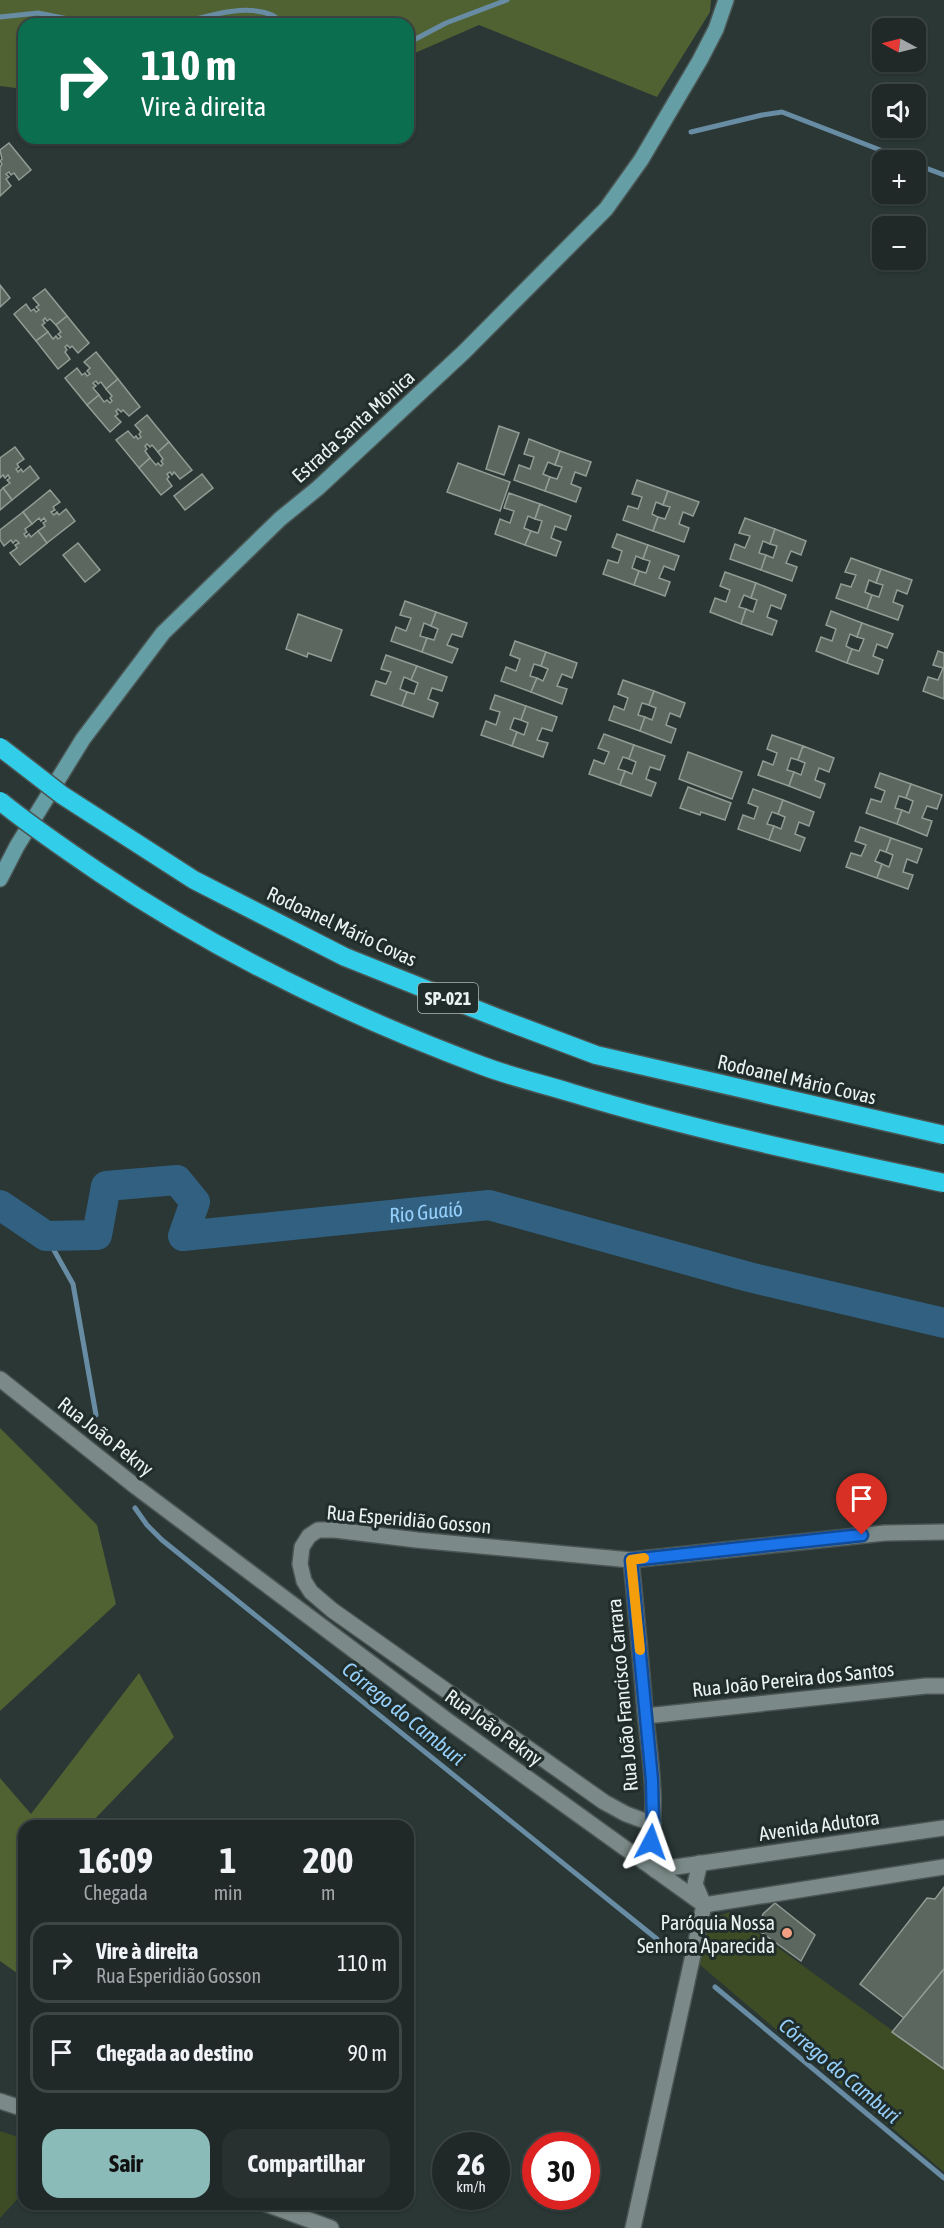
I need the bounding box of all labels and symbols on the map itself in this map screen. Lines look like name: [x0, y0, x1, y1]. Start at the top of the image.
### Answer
north arrow: [872, 18, 926, 72]
street label: Estrada Santa Mônica: [287, 365, 419, 487]
street label: Rodoanel Mário Covas: [264, 881, 420, 971]
road number: SP-021: [418, 983, 478, 1013]
street label: Rodoanel Mário Covas: [715, 1050, 879, 1108]
water label: Rio Guaió: [388, 1196, 464, 1227]
street label: Rua João Pekny: [54, 1392, 158, 1480]
pin: [836, 1473, 887, 1535]
street label: Rua Esperidião Gosson: [326, 1500, 492, 1538]
street label: Rua João Francisco Carrara: [602, 1598, 642, 1792]
water label: Córrego do Camburi: [338, 1656, 470, 1770]
street label: Rua João Pereira dos Santos: [691, 1657, 895, 1701]
street label: Rua João Pekny: [441, 1684, 547, 1770]
street label: Avenida Adutora: [757, 1805, 881, 1845]
position arrow: [619, 1810, 683, 1874]
place label: Paróquia Nossa Senhora Aparecida: [637, 1911, 775, 1957]
marker: Paróquia Nossa Senhora Aparecida: [780, 1926, 794, 1940]
water label: Córrego do Camburi: [775, 2012, 906, 2128]
speed limit sign: 30: [522, 2132, 600, 2210]

